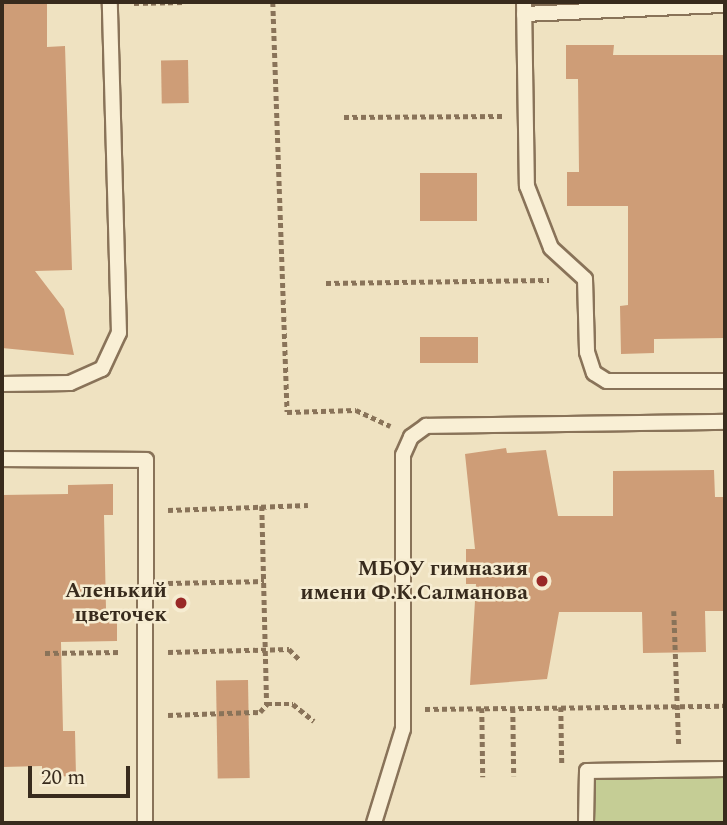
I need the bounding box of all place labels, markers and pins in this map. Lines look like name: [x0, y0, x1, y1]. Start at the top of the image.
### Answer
place label: МБОУ гимназия имени Ф.К.Салманова: [300, 556, 528, 606]
marker: МБОУ гимназия имени Ф.К.Салманова: [534, 573, 550, 589]
place label: Аленький цветочек: [65, 578, 167, 628]
marker: Аленький цветочек: [173, 595, 189, 611]

